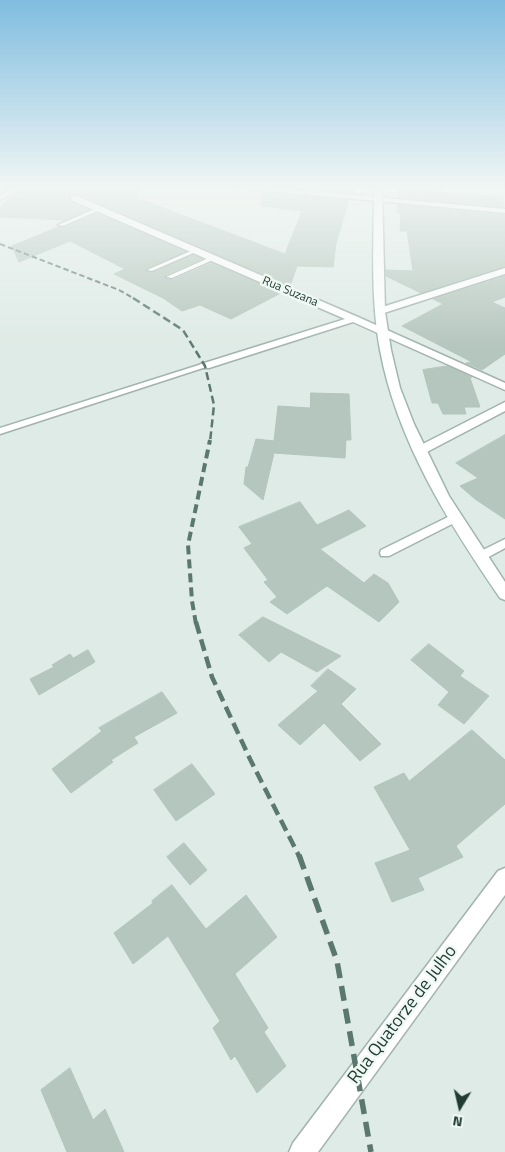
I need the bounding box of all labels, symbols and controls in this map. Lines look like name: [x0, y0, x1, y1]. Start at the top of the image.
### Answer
street label: Rua Suzana: [260, 274, 320, 310]
street label: Rua Quatorze de Julho: [344, 941, 462, 1089]
north arrow: [435, 1082, 485, 1132]
text: N: [451, 1111, 464, 1133]

